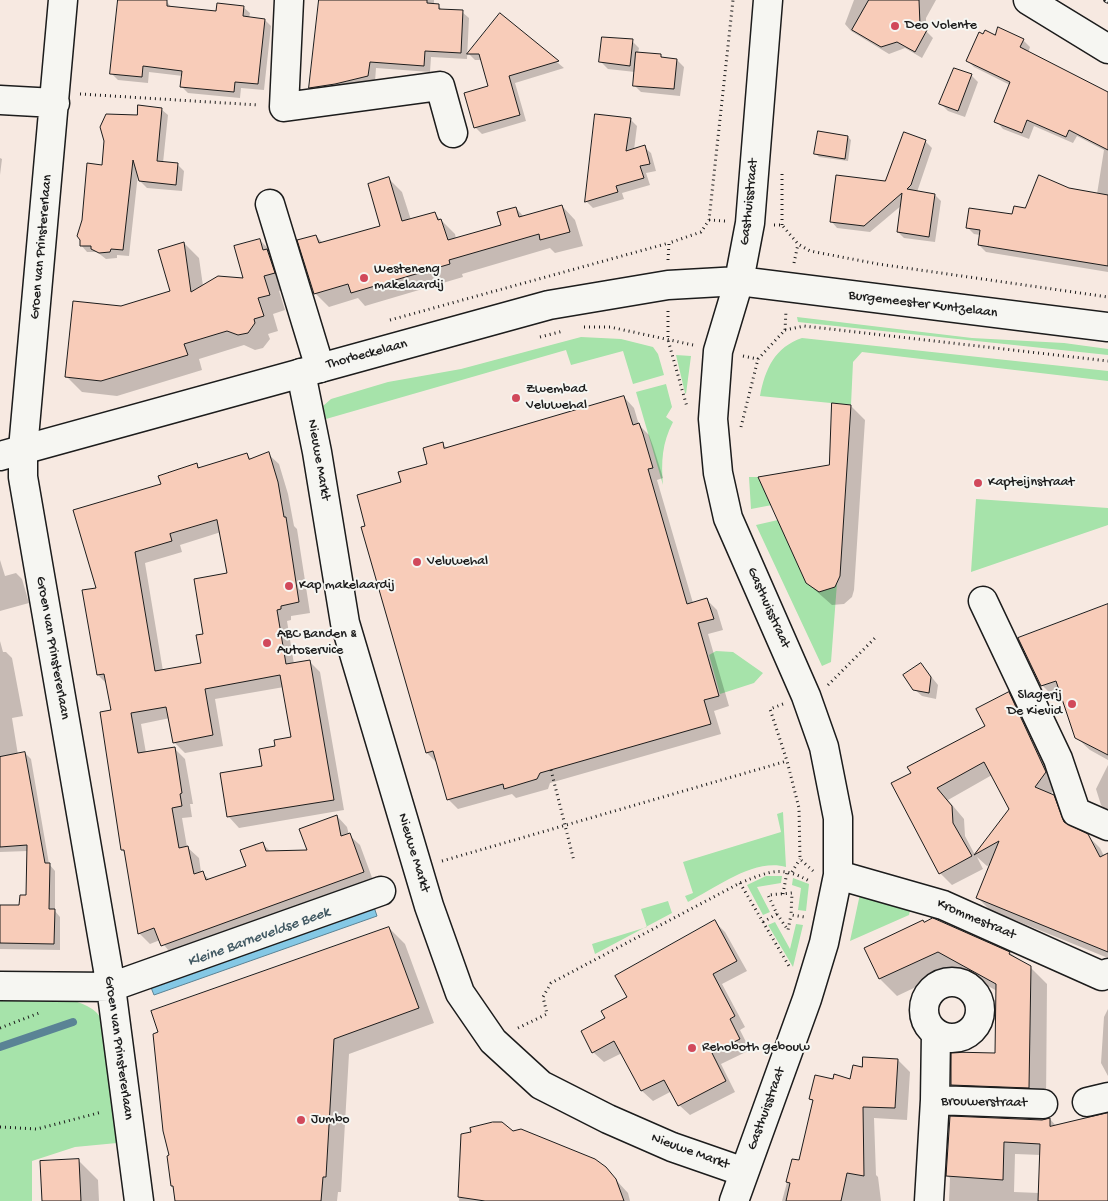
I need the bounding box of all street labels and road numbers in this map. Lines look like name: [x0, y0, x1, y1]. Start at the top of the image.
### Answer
street label: Gasthuisstraat: [737, 158, 763, 246]
street label: Groen van Prinstererlaan: [27, 174, 57, 320]
street label: Burgemeester Kuntzelaan: [848, 288, 998, 322]
street label: Thorbeckelaan: [325, 336, 409, 374]
street label: Nieuwe Markt: [303, 418, 333, 502]
street label: Gasthuisstraat: [743, 565, 793, 651]
street label: Groen van Prinstererlaan: [31, 575, 73, 721]
street label: Nieuwe Markt: [393, 811, 433, 895]
street label: Krommestraat: [934, 896, 1018, 944]
street label: Groen van Prinstererlaan: [100, 975, 136, 1121]
street label: Gasthuisstraat: [744, 1065, 790, 1153]
street label: Brouwerstraat: [941, 1094, 1027, 1112]
street label: Nieuwe Markt: [649, 1130, 731, 1174]

